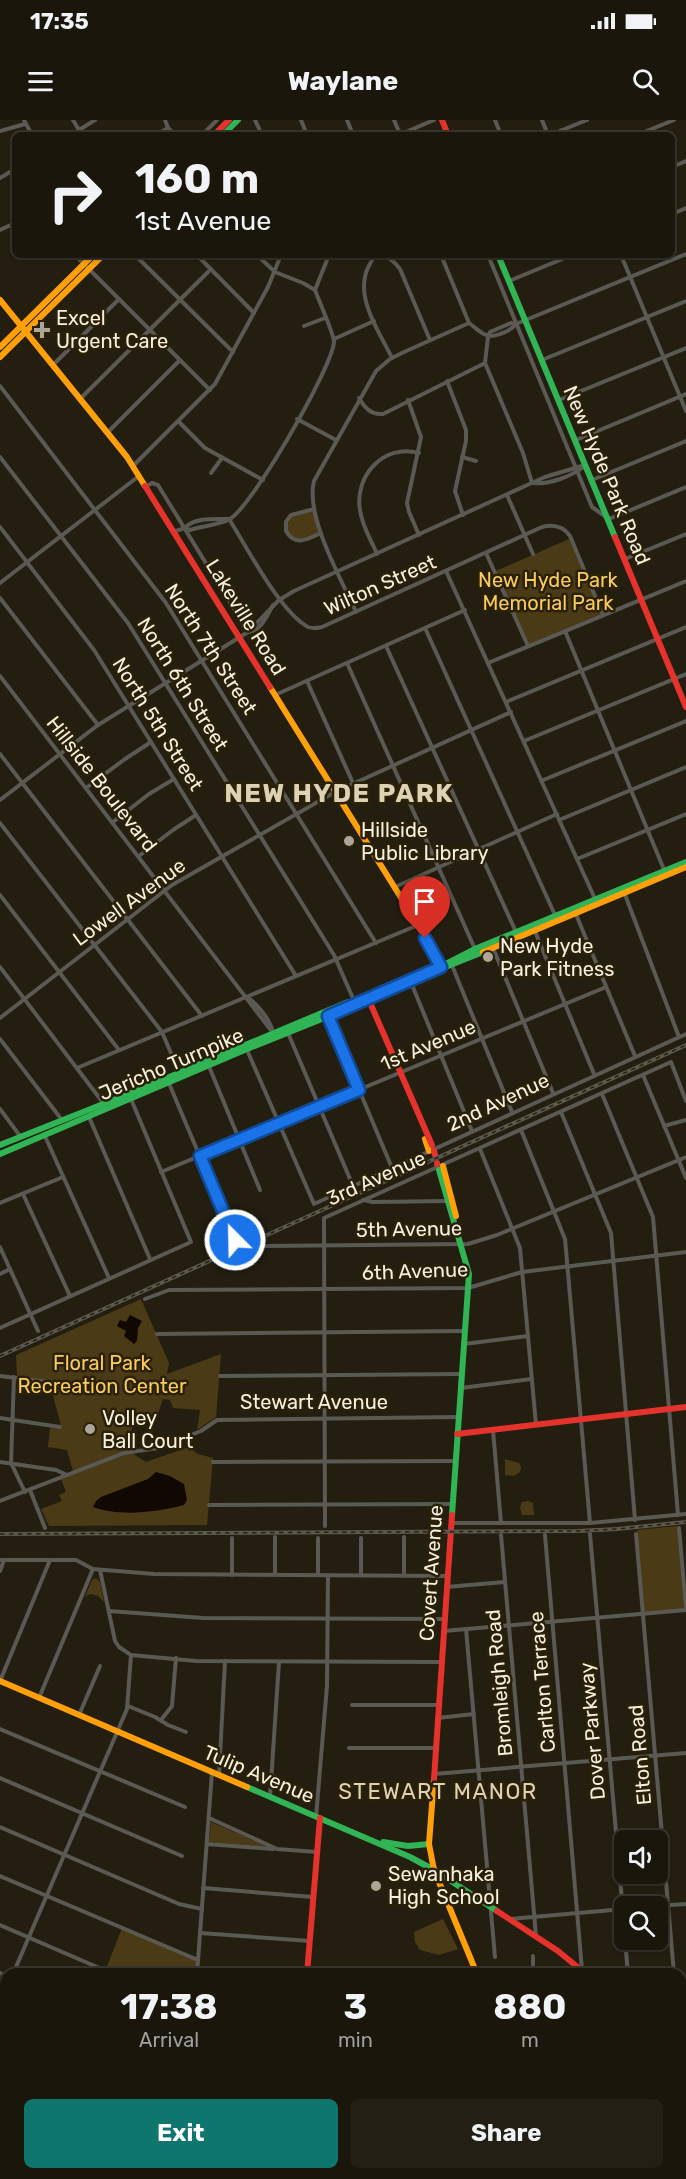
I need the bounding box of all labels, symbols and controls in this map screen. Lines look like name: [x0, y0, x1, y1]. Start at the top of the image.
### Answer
text: 17:35: [30, 8, 89, 35]
icon: menu: [24, 65, 57, 98]
text: Waylane: [288, 65, 398, 97]
icon: search: [629, 65, 662, 98]
text: 160 m: [135, 154, 259, 204]
icon: right: [36, 156, 114, 234]
text: 1st Avenue: [135, 205, 271, 237]
place label: Excel Urgent Care: [56, 306, 168, 353]
marker: Excel Urgent Care: [33, 321, 51, 339]
street label: New Hyde Park Road: [558, 382, 656, 568]
street label: Wilton Street: [320, 550, 440, 620]
street label: Lakeville Road: [201, 555, 291, 679]
park label: New Hyde Park Memorial Park: [478, 568, 619, 615]
street label: North 7th Street: [160, 579, 262, 719]
street label: North 6th Street: [132, 613, 234, 755]
street label: North 5th Street: [107, 653, 209, 795]
street label: Hillside Boulevard: [42, 711, 162, 857]
district label: NEW HYDE PARK: [224, 778, 454, 809]
place label: Hillside Public Library: [361, 818, 489, 865]
marker: Hillside Public Library: [342, 834, 356, 848]
street label: Lowell Avenue: [68, 853, 190, 951]
pin: [399, 876, 450, 938]
icon: arrive: [408, 885, 441, 918]
place label: New Hyde Park Fitness: [500, 934, 614, 981]
marker: New Hyde Park Fitness: [481, 950, 495, 964]
street label: 1st Avenue: [377, 1014, 479, 1076]
street label: Jericho Turnpike: [95, 1023, 247, 1105]
street label: 2nd Avenue: [443, 1068, 553, 1136]
street label: 3rd Avenue: [323, 1146, 429, 1210]
position arrow: [203, 1208, 267, 1272]
street label: 5th Avenue: [356, 1216, 462, 1242]
street label: 6th Avenue: [361, 1257, 469, 1285]
park label: Floral Park Recreation Center: [17, 1351, 187, 1398]
street label: Stewart Avenue: [240, 1390, 388, 1414]
place label: Volley Ball Court: [102, 1406, 193, 1453]
marker: Volley Ball Court: [83, 1422, 97, 1436]
street label: Covert Avenue: [414, 1504, 448, 1642]
street label: Bromleigh Road: [481, 1609, 517, 1757]
street label: Carlton Terrace: [524, 1610, 560, 1754]
street label: Dover Parkway: [574, 1661, 610, 1801]
street label: Elton Road: [624, 1704, 656, 1806]
street label: Tulip Avenue: [200, 1740, 318, 1808]
district label: STEWART MANOR: [338, 1778, 538, 1805]
map controls: [614, 1830, 668, 1950]
button: sound: [614, 1830, 668, 1884]
place label: Sewanhaka High School: [388, 1862, 500, 1909]
marker: Sewanhaka High School: [369, 1879, 383, 1893]
button: search: [614, 1896, 668, 1950]
text: 17:38: [120, 1985, 218, 2028]
text: 3: [344, 1985, 367, 2028]
text: 880: [493, 1985, 567, 2028]
text: Arrival: [139, 2028, 199, 2052]
text: min: [338, 2028, 373, 2052]
text: m: [521, 2028, 539, 2052]
button: Exit: [24, 2099, 338, 2168]
button: Share: [350, 2099, 663, 2168]

